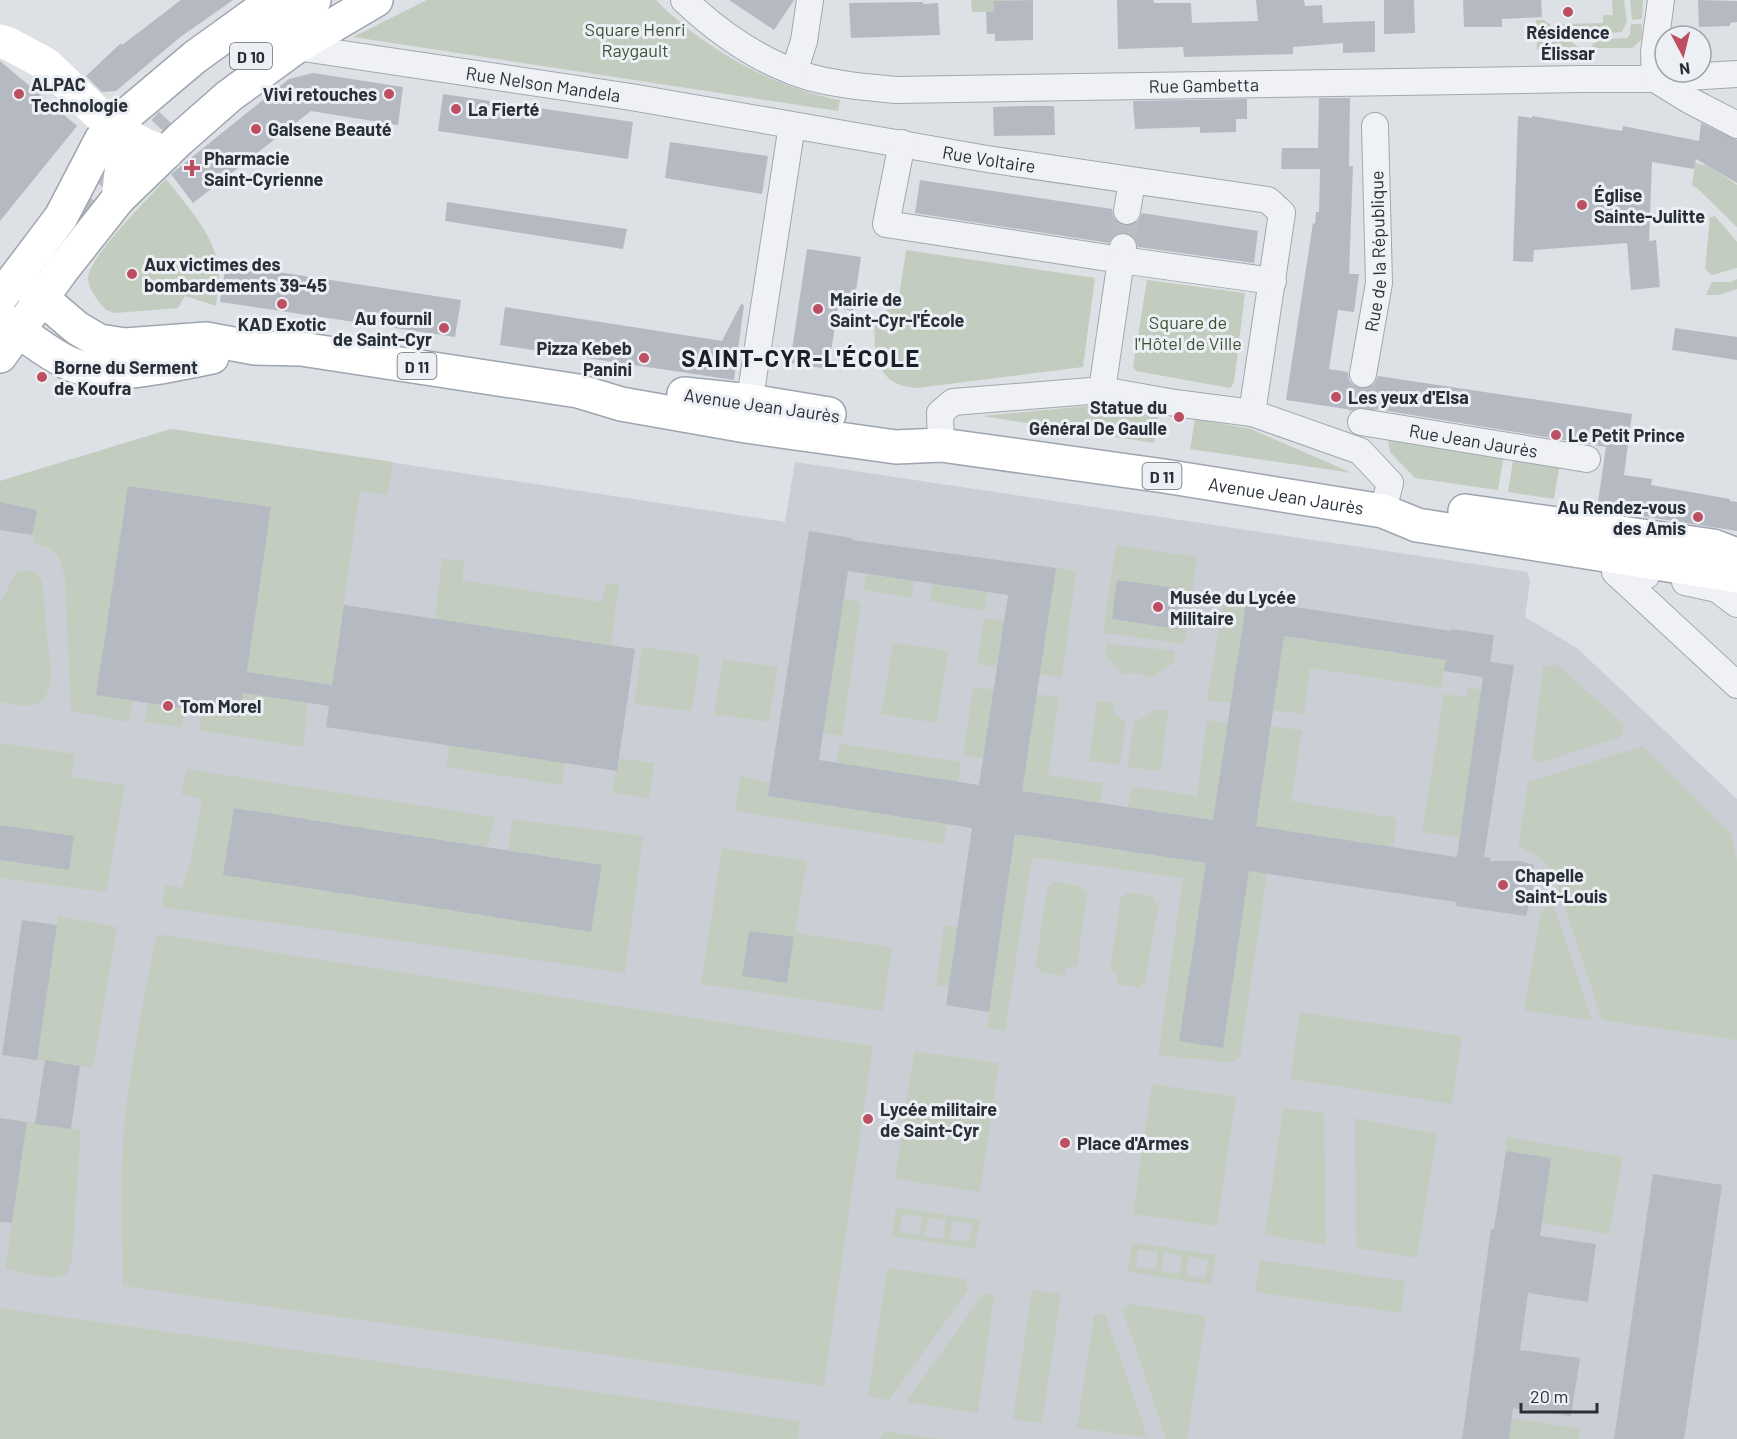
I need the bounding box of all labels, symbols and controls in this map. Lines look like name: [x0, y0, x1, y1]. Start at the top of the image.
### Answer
marker: Résidence Élissar: [1561, 5, 1575, 19]
park label: Square Henri Raygault: [584, 18, 686, 61]
place label: Résidence Élissar: [1526, 21, 1610, 64]
north arrow: [1653, 24, 1713, 84]
road number: D 10: [230, 43, 272, 69]
text: N: [1678, 59, 1691, 79]
street label: Rue Nelson Mandela: [464, 62, 622, 106]
place label: ALPAC Technologie: [31, 73, 128, 116]
street label: Rue Gambetta: [1148, 73, 1259, 97]
place label: Vivi retouches: [263, 83, 377, 105]
marker: ALPAC Technologie: [12, 87, 26, 101]
marker: Vivi retouches: [382, 87, 396, 101]
place label: La Fierté: [468, 98, 540, 120]
marker: La Fierté: [449, 102, 463, 116]
place label: Galsene Beauté: [268, 118, 392, 140]
marker: Galsene Beauté: [249, 122, 263, 136]
street label: Rue Voltaire: [941, 140, 1037, 177]
place label: Pharmacie Saint-Cyrienne: [204, 147, 324, 190]
marker: Pharmacie Saint-Cyrienne: [185, 161, 199, 175]
street label: Rue de la République: [1360, 170, 1391, 333]
place label: Église Sainte-Julitte: [1594, 184, 1705, 227]
marker: Église Sainte-Julitte: [1575, 198, 1589, 212]
place label: Aux victimes des bombardements 39-45: [144, 253, 327, 296]
marker: Aux victimes des bombardements 39-45: [125, 267, 139, 281]
place label: Mairie de Saint-Cyr-l'École: [830, 288, 965, 331]
marker: KAD Exotic: [275, 297, 289, 311]
marker: Mairie de Saint-Cyr-l'École: [811, 302, 825, 316]
place label: Au fournil de Saint-Cyr: [333, 307, 432, 350]
park label: Square de l'Hôtel de Ville: [1134, 311, 1242, 354]
place label: KAD Exotic: [238, 313, 327, 335]
marker: Au fournil de Saint-Cyr: [437, 321, 451, 335]
place label: Pizza Kebeb Panini: [536, 337, 632, 380]
district label: SAINT-CYR-L'ÉCOLE: [681, 343, 921, 372]
marker: Pizza Kebeb Panini: [637, 351, 651, 365]
road number: D 11: [398, 353, 436, 379]
place label: Borne du Serment de Koufra: [54, 356, 198, 399]
marker: Borne du Serment de Koufra: [35, 370, 49, 384]
street label: Avenue Jean Jaurès: [683, 383, 841, 427]
place label: Les yeux d'Elsa: [1348, 386, 1469, 408]
marker: Les yeux d'Elsa: [1329, 390, 1343, 404]
place label: Statue du Général De Gaulle: [1029, 396, 1167, 439]
marker: Statue du Général De Gaulle: [1172, 410, 1186, 424]
street label: Rue Jean Jaurès: [1408, 419, 1540, 462]
place label: Le Petit Prince: [1568, 424, 1685, 446]
marker: Le Petit Prince: [1549, 428, 1563, 442]
road number: D 11: [1142, 463, 1182, 489]
street label: Avenue Jean Jaurès: [1207, 472, 1365, 519]
place label: Au Rendez-vous des Amis: [1557, 496, 1686, 539]
marker: Au Rendez-vous des Amis: [1691, 510, 1705, 524]
place label: Musée du Lycée Militaire: [1170, 586, 1296, 629]
marker: Musée du Lycée Militaire: [1151, 600, 1165, 614]
place label: Tom Morel: [180, 695, 261, 717]
marker: Tom Morel: [161, 699, 175, 713]
place label: Chapelle Saint-Louis: [1515, 864, 1607, 907]
marker: Chapelle Saint-Louis: [1496, 878, 1510, 892]
place label: Lycée militaire de Saint-Cyr: [880, 1098, 997, 1141]
marker: Lycée militaire de Saint-Cyr: [861, 1112, 875, 1126]
place label: Place d'Armes: [1077, 1132, 1189, 1154]
marker: Place d'Armes: [1058, 1136, 1072, 1150]
scale bar: [1521, 1376, 1598, 1414]
text: 20 m: [1530, 1385, 1568, 1407]

